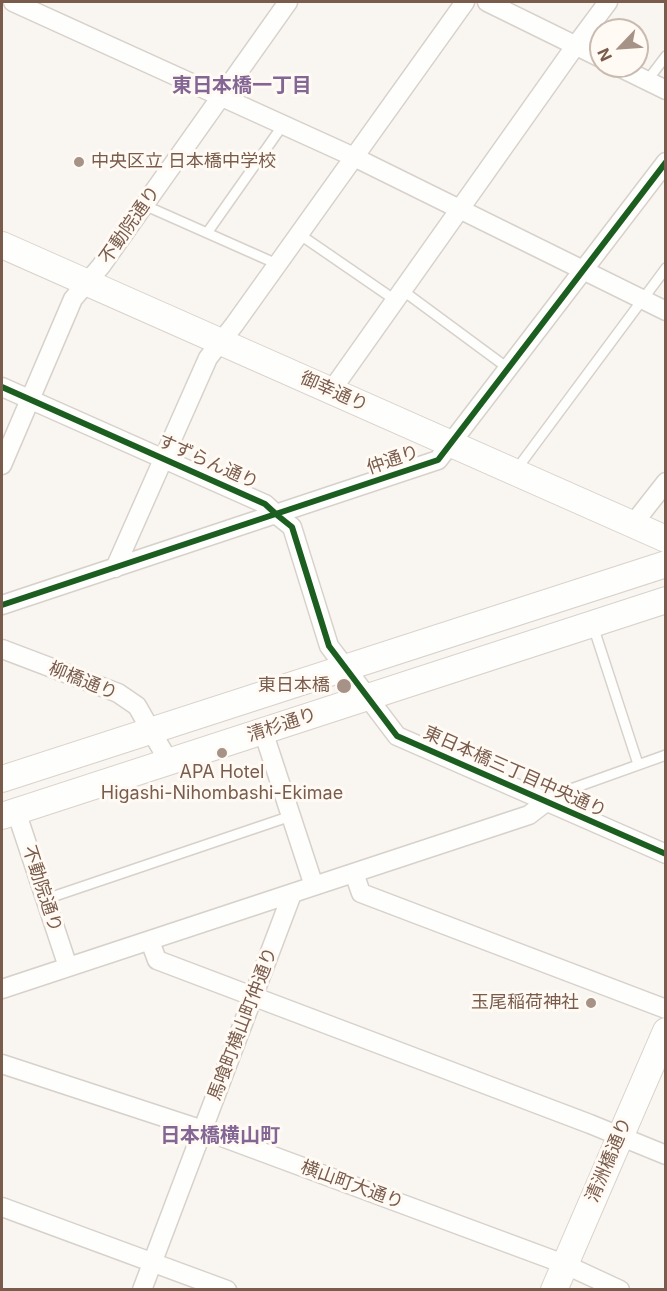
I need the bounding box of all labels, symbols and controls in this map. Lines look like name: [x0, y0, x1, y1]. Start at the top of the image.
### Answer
north arrow: [589, 18, 649, 78]
text: N: [593, 45, 616, 65]
district label: 東日本橋一丁目: [172, 74, 312, 98]
place label: 中央区立 日本橋中学校: [91, 151, 276, 173]
marker: 中央区立 日本橋中学校: [72, 155, 86, 169]
street label: 不動院通り: [95, 182, 165, 268]
street label: 御幸通り: [297, 367, 371, 417]
street label: すずらん通り: [154, 430, 262, 494]
street label: 仲通り: [364, 441, 422, 479]
street label: 柳橋通り: [46, 658, 120, 704]
place label: 東日本橋: [258, 675, 330, 697]
marker: 東日本橋: [335, 677, 353, 695]
street label: 清杉通り: [244, 704, 320, 746]
street label: 東日本橋三丁目中央通り: [420, 722, 610, 822]
marker: APA Hotel Higashi-Nihombashi-Ekimae: [215, 746, 229, 760]
place label: APA Hotel Higashi-Nihombashi-Ekimae: [101, 762, 343, 804]
street label: 不動院通り: [18, 843, 66, 935]
street label: 馬喰町横山町仲通り: [204, 945, 282, 1103]
place label: 玉尾稲荷神社: [471, 992, 579, 1014]
marker: 玉尾稲荷神社: [584, 996, 598, 1010]
street label: 清洲橋通り: [581, 1114, 637, 1206]
district label: 日本橋横山町: [160, 1124, 280, 1148]
street label: 横山町大通り: [298, 1156, 406, 1214]

